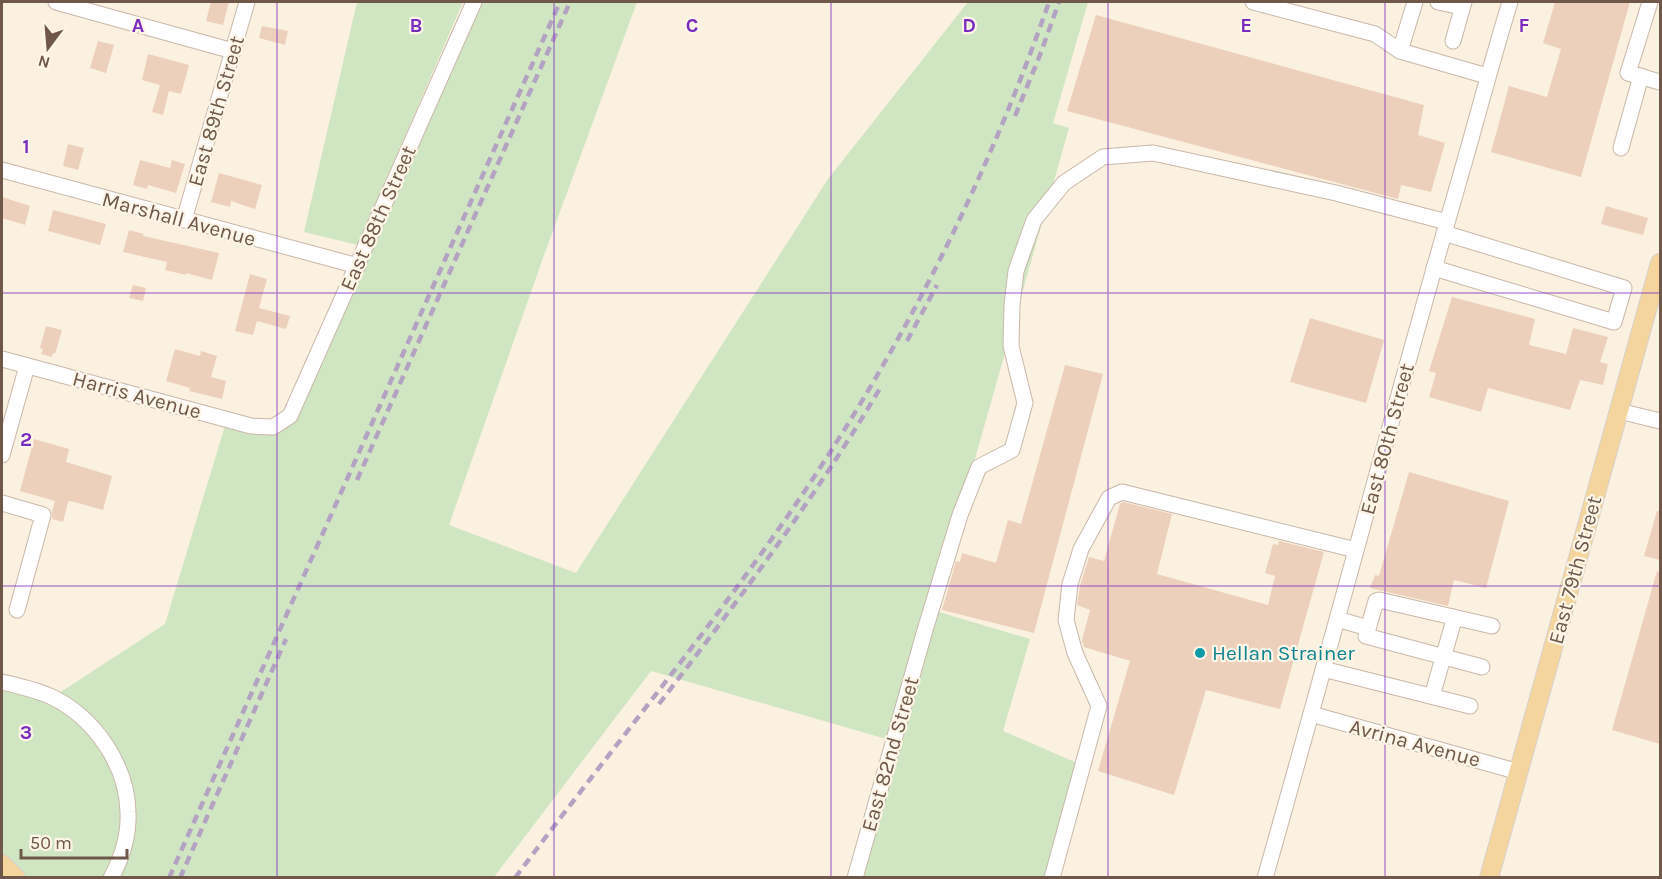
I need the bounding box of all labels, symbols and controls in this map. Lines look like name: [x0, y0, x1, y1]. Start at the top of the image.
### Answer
text: A: [132, 14, 145, 37]
text: B: [410, 14, 422, 37]
text: C: [686, 14, 698, 37]
text: D: [962, 14, 976, 37]
text: E: [1240, 14, 1252, 37]
text: F: [1519, 14, 1530, 37]
north arrow: [18, 18, 78, 78]
street label: East 89th Street: [183, 33, 249, 189]
text: N: [36, 51, 52, 73]
text: 1: [22, 135, 30, 158]
street label: East 88th Street: [335, 142, 421, 294]
street label: Marshall Avenue: [100, 187, 258, 251]
street label: East 80th Street: [1355, 361, 1419, 517]
street label: Harris Avenue: [70, 366, 204, 424]
text: 2: [20, 428, 32, 451]
street label: East 79th Street: [1544, 493, 1606, 647]
place label: Hellan Strainer: [1212, 641, 1355, 665]
marker: Hellan Strainer: [1193, 646, 1207, 660]
street label: East 82nd Street: [856, 674, 924, 834]
street label: Avrina Avenue: [1347, 714, 1483, 772]
text: 3: [20, 721, 32, 744]
scale bar: [21, 822, 128, 860]
text: 50 m: [30, 832, 72, 854]

